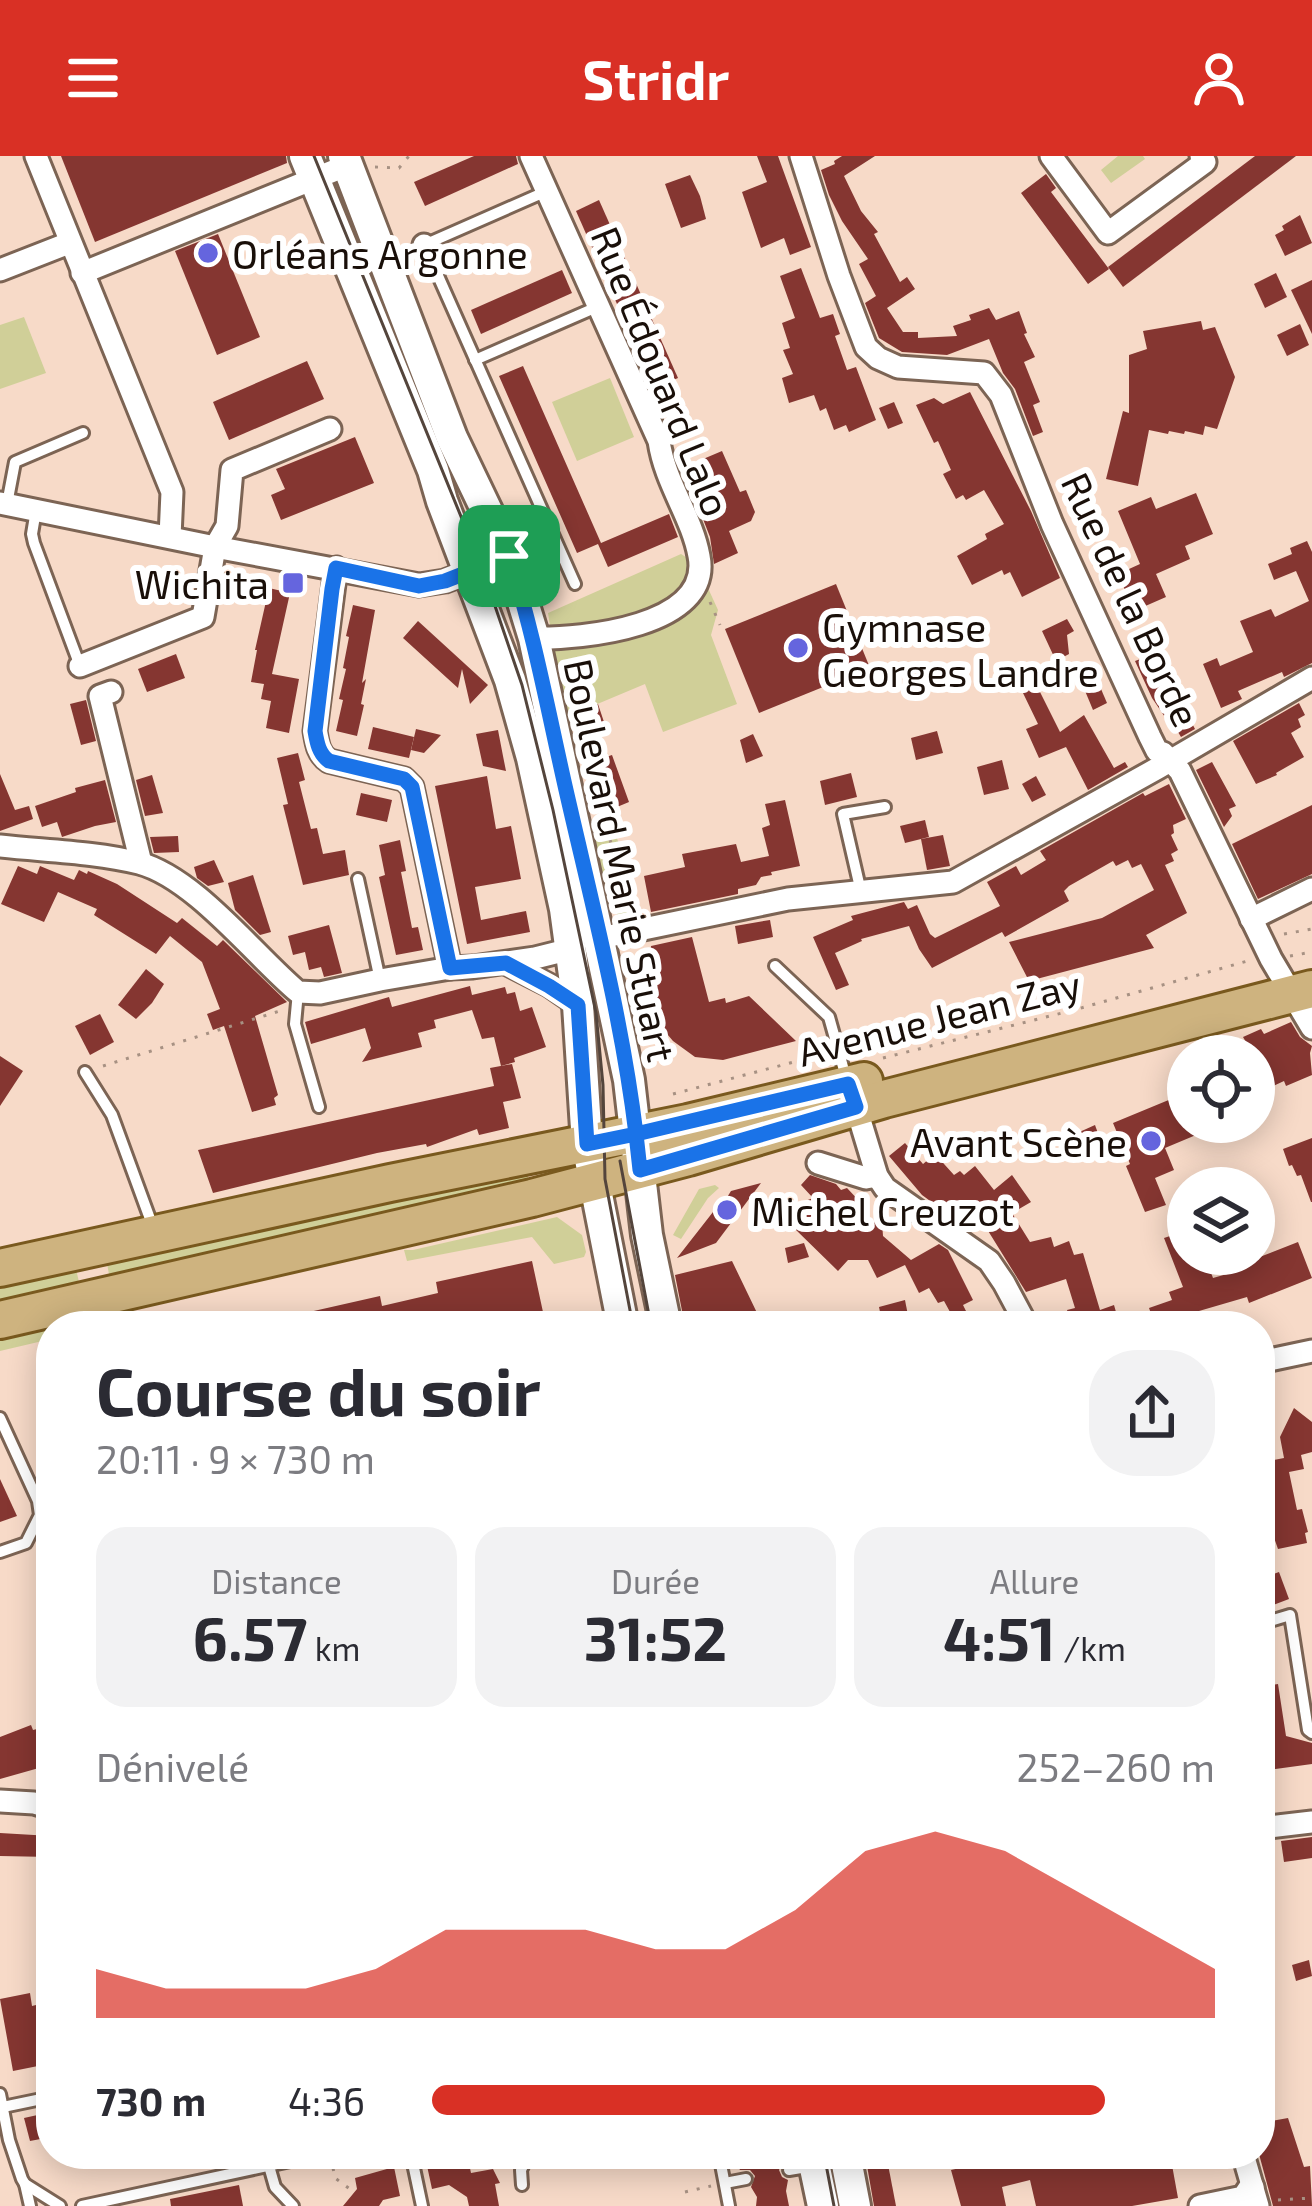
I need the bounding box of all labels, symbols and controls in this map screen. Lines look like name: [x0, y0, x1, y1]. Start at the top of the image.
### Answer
icon: menu: [60, 45, 126, 111]
icon: person: [1186, 45, 1252, 111]
text: Stridr: [583, 46, 729, 111]
street label: Rue Édouard Lalo: [583, 220, 741, 522]
place label: Orléans Argonne: [232, 230, 528, 277]
marker: Orléans Argonne: [195, 240, 221, 266]
street label: Rue de la Borde: [1053, 465, 1211, 733]
pin: [458, 505, 560, 607]
icon: arrive: [476, 523, 542, 589]
place label: Wichita: [135, 560, 269, 607]
marker: Wichita: [280, 570, 306, 596]
place label: Gymnase Georges Landre: [822, 603, 1099, 695]
marker: Gymnase Georges Landre: [785, 635, 811, 661]
street label: Boulevard Marie Stuart: [555, 654, 687, 1066]
street label: Avenue Jean Zay: [793, 959, 1085, 1075]
map controls: [1167, 1035, 1275, 1275]
button: locate: [1167, 1035, 1275, 1143]
place label: Avant Scène: [910, 1118, 1127, 1165]
marker: Avant Scène: [1138, 1128, 1164, 1154]
button: layers: [1167, 1167, 1275, 1275]
place label: Michel Creuzot: [751, 1187, 1014, 1234]
marker: Michel Creuzot: [714, 1197, 740, 1223]
text: Course du soir: [96, 1350, 541, 1429]
button: share: [1089, 1350, 1215, 1476]
text: 20:11 · 9 × 730 m: [96, 1435, 375, 1482]
text: Distance: [211, 1561, 342, 1601]
text: Durée: [611, 1561, 700, 1601]
text: Allure: [990, 1561, 1079, 1601]
text: 6.57: [193, 1601, 307, 1673]
text: 31:52: [584, 1601, 727, 1673]
text: 4:51: [943, 1601, 1056, 1673]
text: km: [307, 1628, 360, 1668]
text: /km: [1056, 1628, 1126, 1668]
text: Dénivelé: [96, 1743, 249, 1790]
text: 252–260 m: [1017, 1743, 1215, 1790]
text: 730 m: [96, 2077, 206, 2124]
text: 4:36: [288, 2077, 365, 2124]

